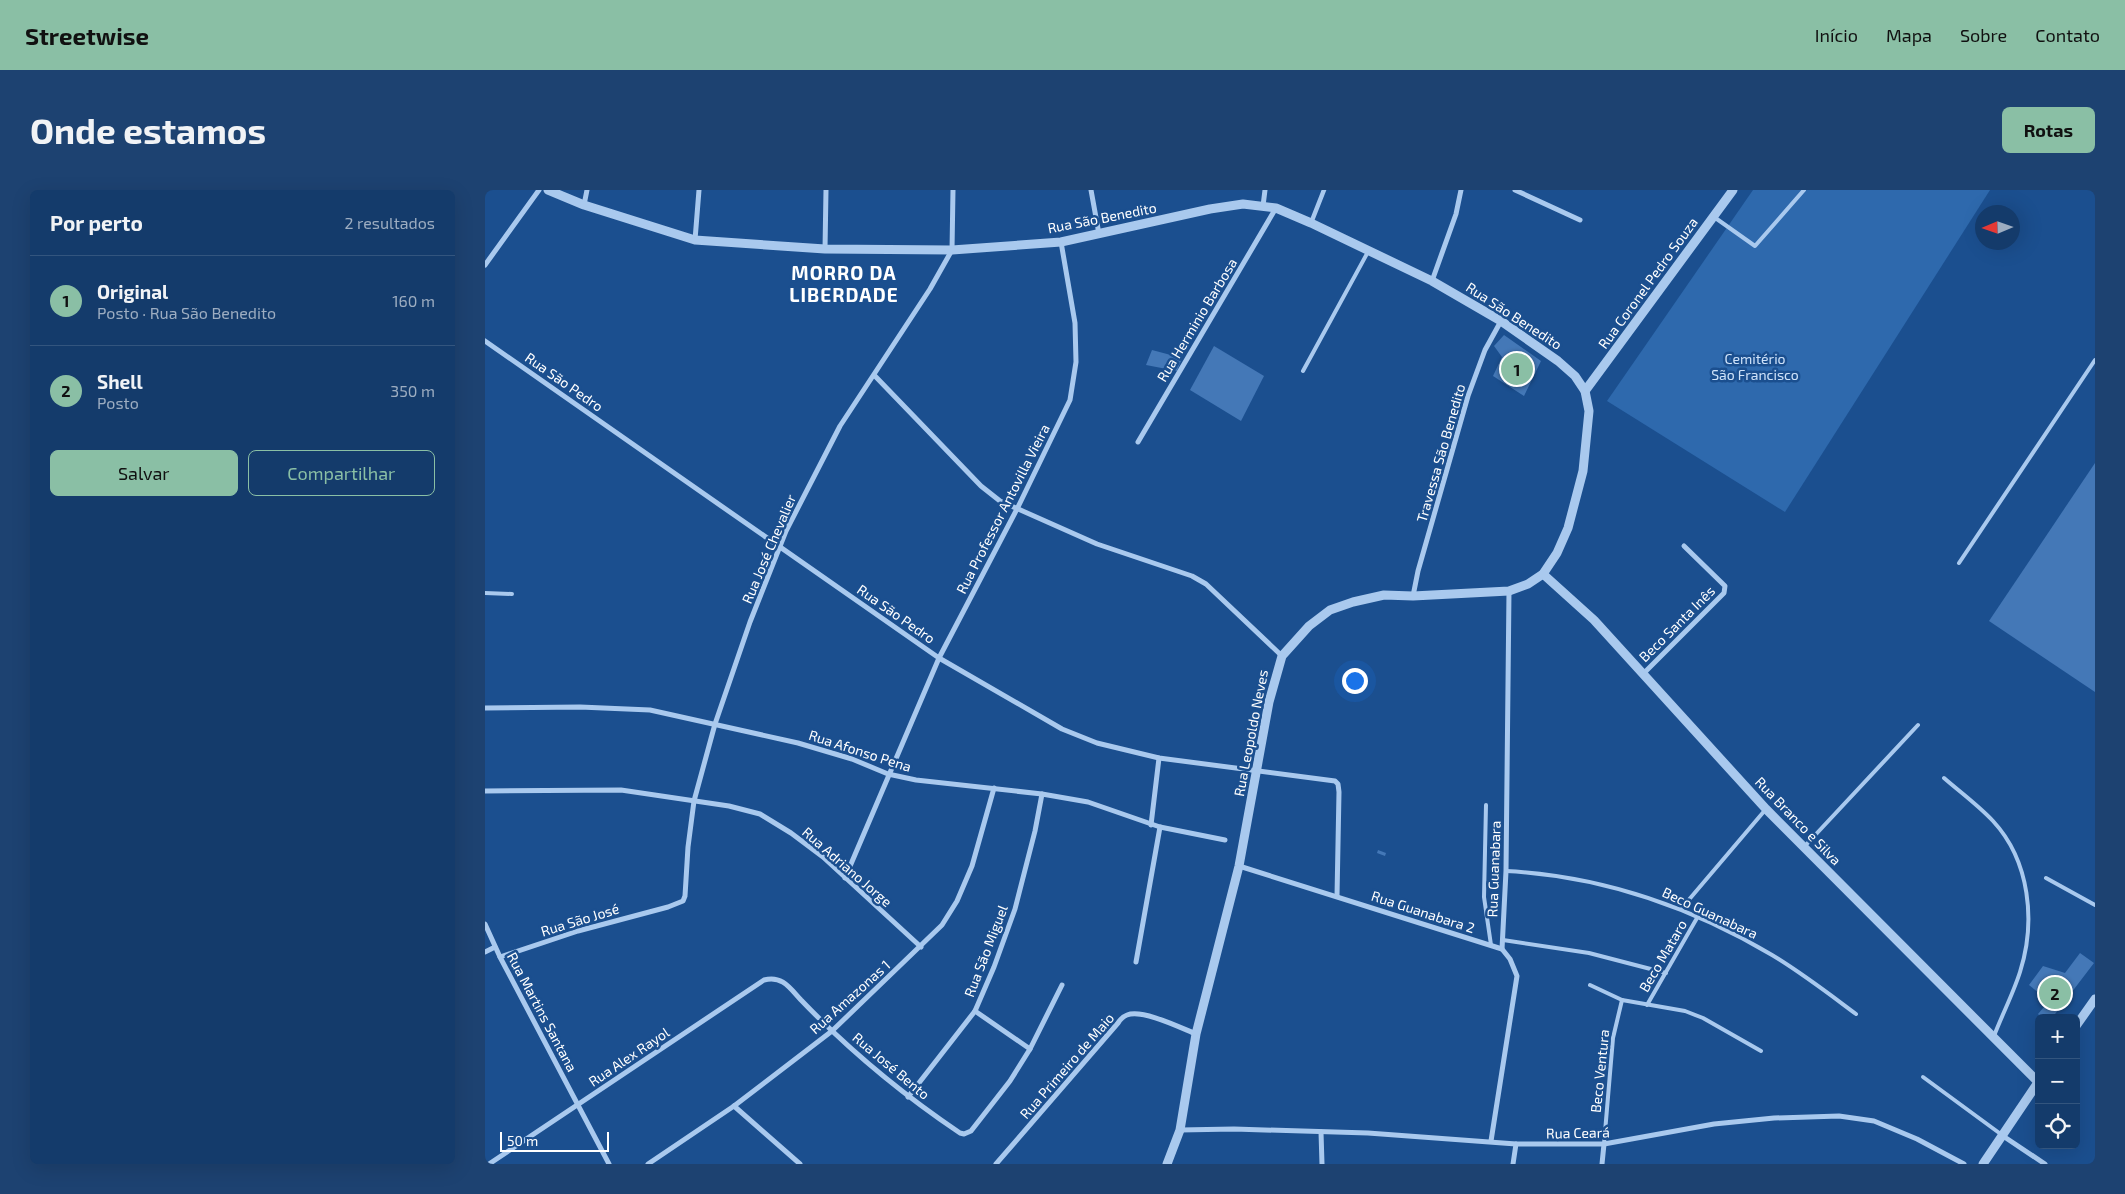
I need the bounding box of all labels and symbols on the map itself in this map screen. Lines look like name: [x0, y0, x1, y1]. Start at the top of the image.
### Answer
street label: Rua São Benedito: [1046, 199, 1158, 236]
north arrow: [1975, 205, 2020, 250]
street label: Rua Coronel Pedro Souza: [1594, 214, 1701, 352]
street label: Rua Herminio Barbosa: [1153, 255, 1240, 385]
district label: MORRO DA LIBERDADE: [789, 261, 899, 306]
street label: Rua São Benedito: [1463, 278, 1565, 353]
street label: Rua São Pedro: [522, 348, 607, 415]
pin: 1: [1501, 350, 1533, 388]
park label: Cemitério São Francisco: [1711, 350, 1799, 383]
street label: Travessa São Benedito: [1413, 382, 1468, 524]
street label: Rua Professor Antovilla Vieira: [952, 421, 1053, 596]
street label: Rua José Chevalier: [738, 491, 799, 606]
street label: Rua São Pedro: [854, 580, 939, 647]
street label: Beco Santa Inês: [1635, 582, 1718, 665]
street label: Rua Leopoldo Neves: [1230, 668, 1271, 798]
your location: [1342, 668, 1368, 694]
street label: Rua Afonso Pena: [807, 726, 914, 775]
street label: Rua Branco e Silva: [1752, 773, 1845, 868]
street label: Rua Guanabara: [1483, 820, 1504, 918]
street label: Rua Adriano Jorge: [799, 823, 896, 910]
street label: Beco Guanabara: [1660, 883, 1761, 942]
street label: Rua Guanabara 2: [1369, 887, 1477, 936]
street label: Rua São José: [539, 900, 621, 940]
street label: Rua São Miguel: [960, 902, 1011, 999]
street label: Beco Mataro: [1635, 917, 1690, 995]
street label: Rua Martins Santana: [504, 949, 581, 1074]
street label: Rua Amazonas 1: [806, 956, 893, 1037]
pin: 2: [2039, 974, 2071, 1012]
street label: Rua Primeiro de Maio: [1016, 1009, 1117, 1122]
street label: Rua Alex Rayol: [585, 1023, 673, 1090]
street label: Rua José Bento: [849, 1028, 933, 1103]
street label: Beco Ventura: [1587, 1028, 1612, 1114]
street label: Rua Ceará: [1546, 1123, 1610, 1142]
scale bar: [500, 1129, 609, 1152]

